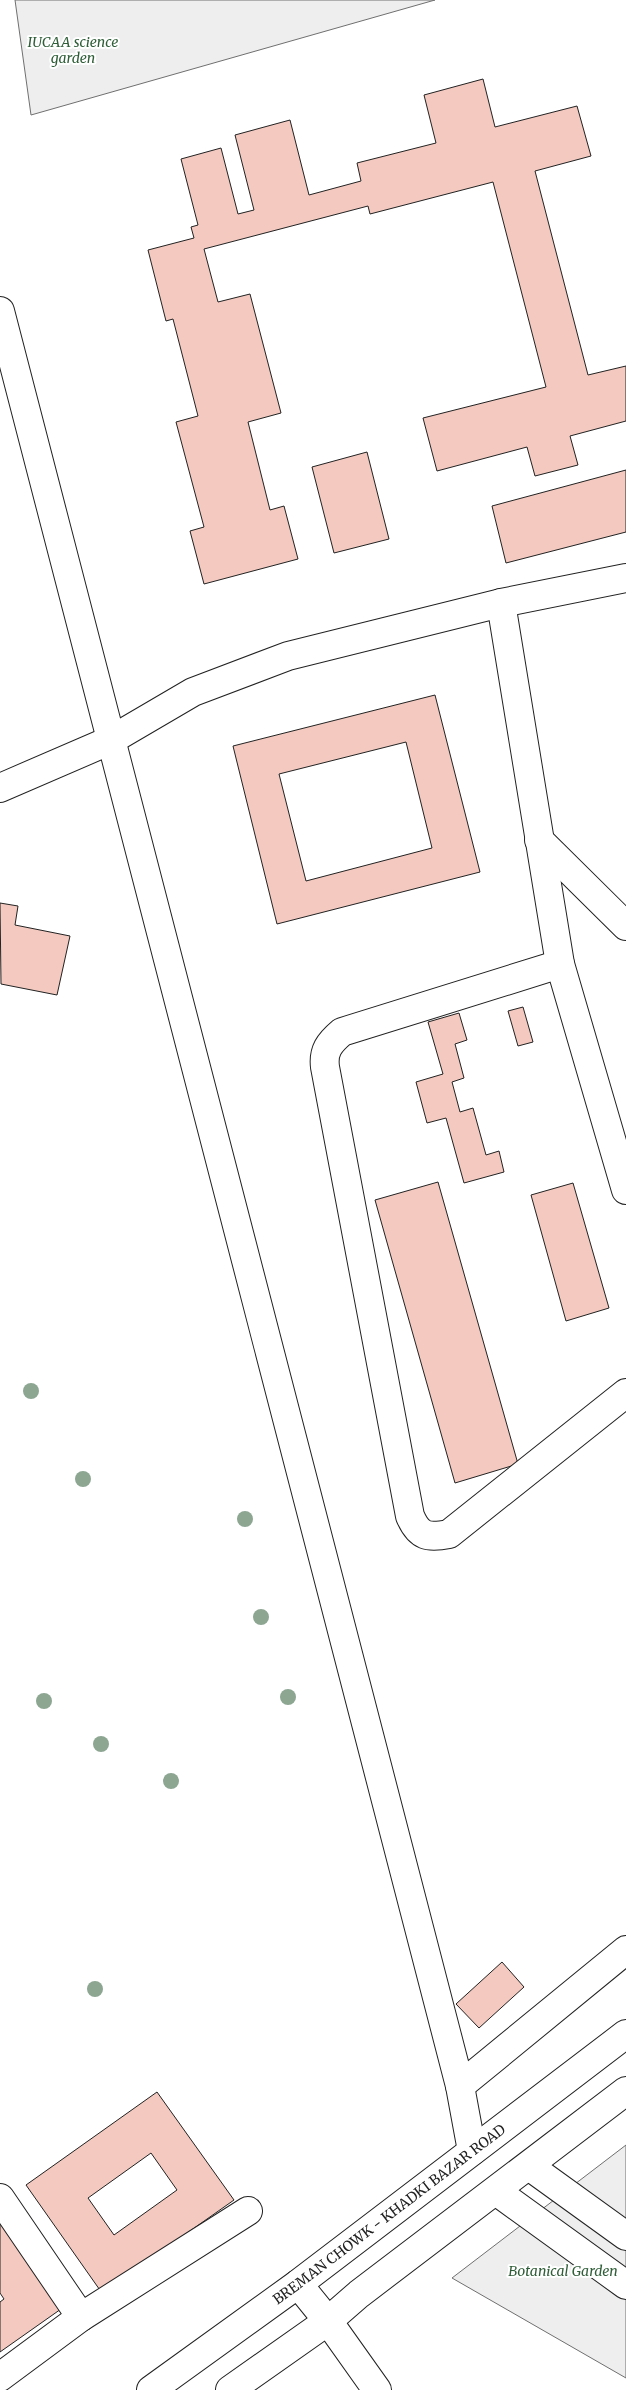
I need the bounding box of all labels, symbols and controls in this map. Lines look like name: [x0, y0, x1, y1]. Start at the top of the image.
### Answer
park label: IUCAA science garden: [28, 33, 118, 67]
street label: BREMAN CHOWK - KHADKI BAZAR ROAD: [269, 2120, 509, 2308]
park label: Botanical Garden: [508, 2262, 618, 2280]

